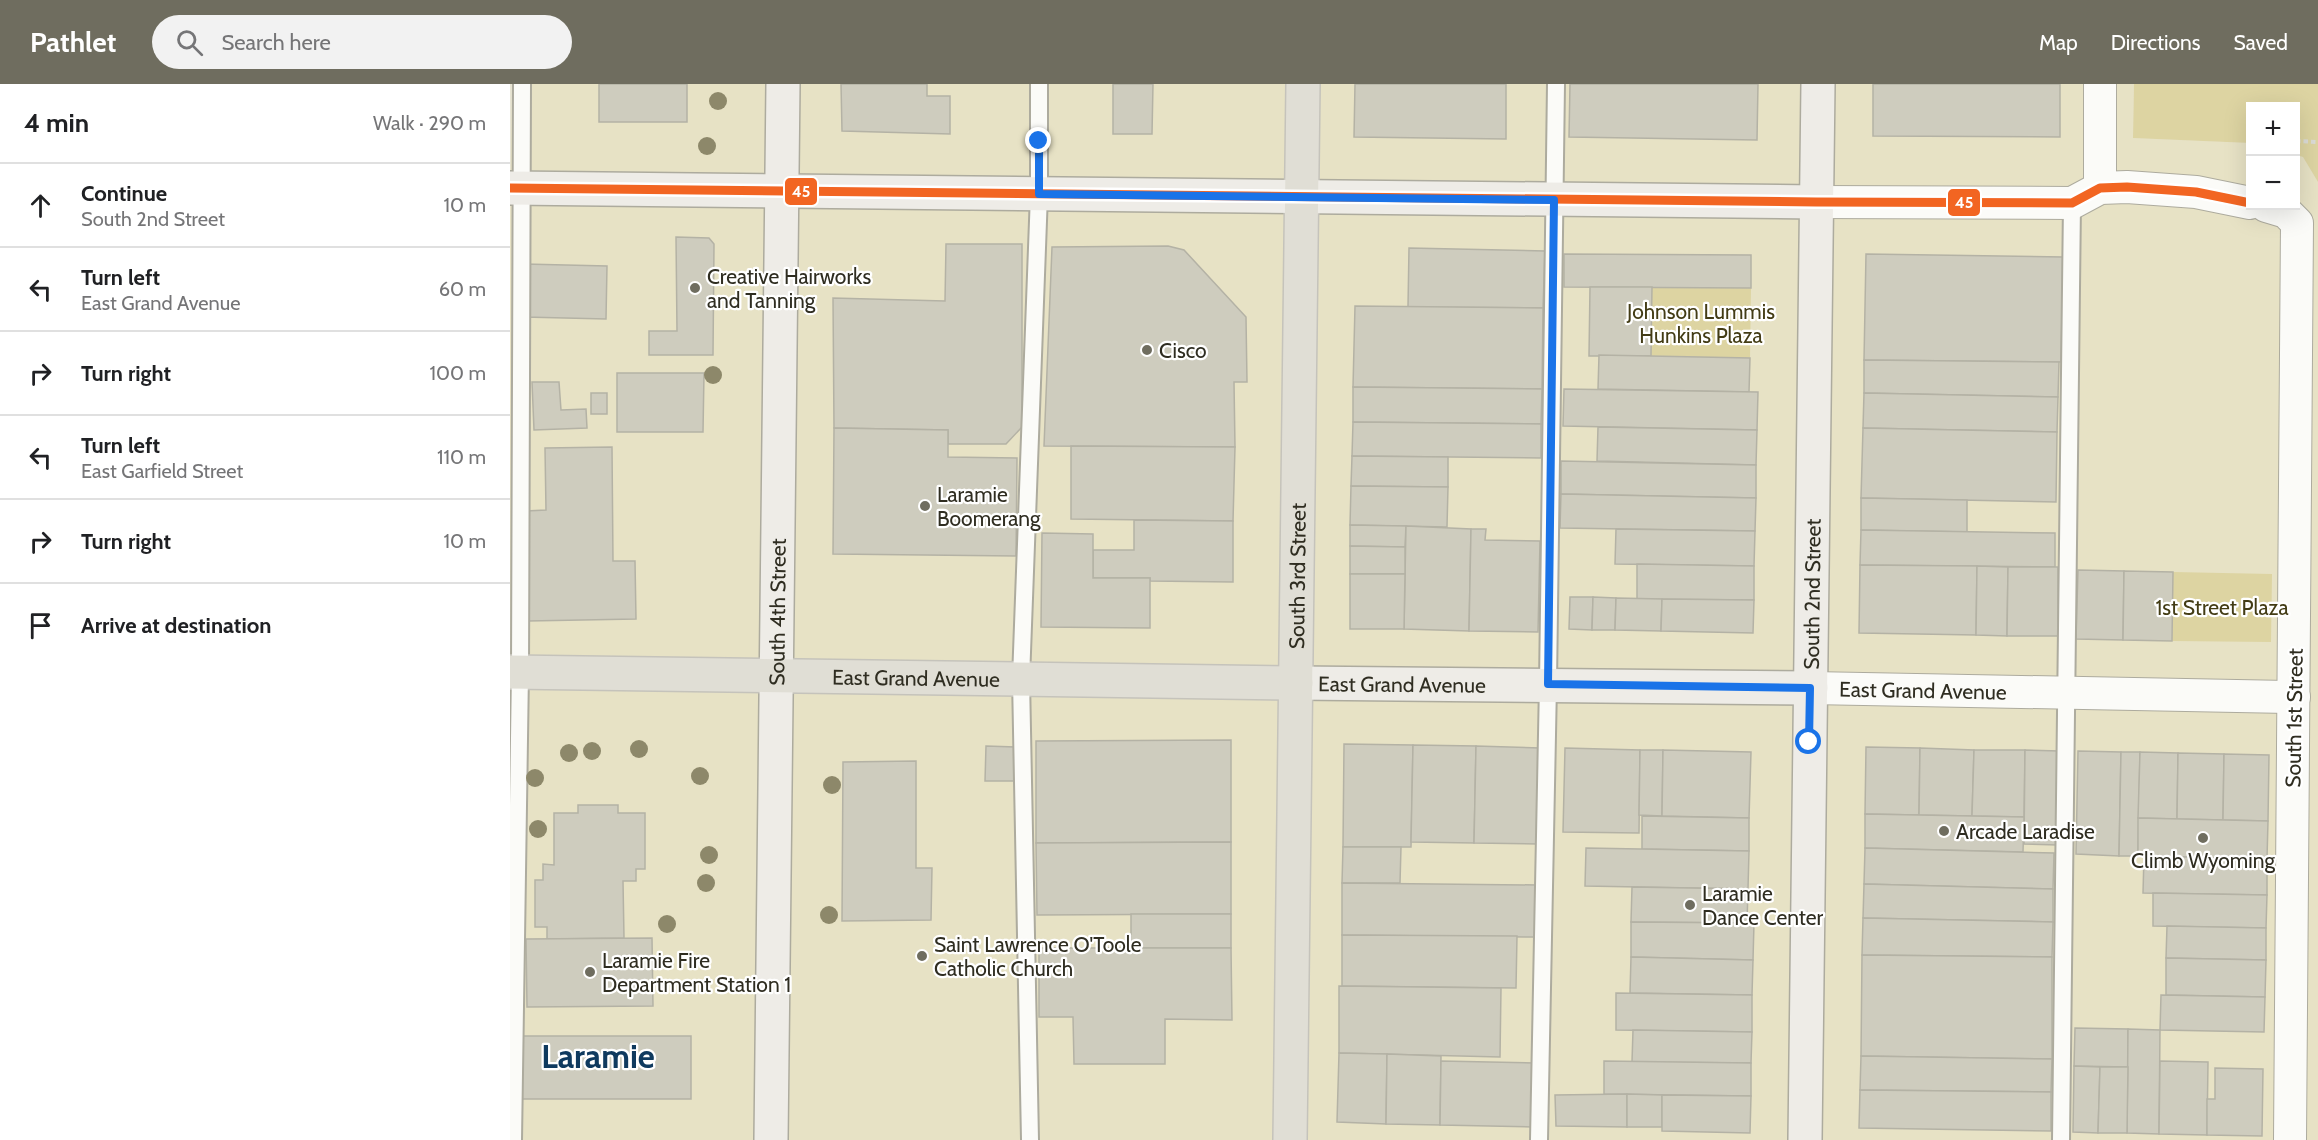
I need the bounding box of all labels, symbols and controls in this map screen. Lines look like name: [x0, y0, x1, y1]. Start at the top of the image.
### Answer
search box: [152, 15, 572, 69]
text: Pathlet: [30, 25, 116, 59]
icon: search: [173, 26, 206, 59]
text: Search here: [221, 29, 331, 56]
text: Map: [2039, 30, 2078, 55]
text: Directions: [2111, 30, 2200, 55]
text: Saved: [2233, 30, 2288, 55]
map controls: [2246, 102, 2300, 210]
button: +: [2246, 102, 2300, 156]
text: 4 min: [24, 107, 89, 139]
text: Walk · 290 m: [373, 111, 486, 135]
route end: [1025, 127, 1051, 153]
button: −: [2246, 156, 2300, 210]
line badge: 45: [784, 177, 818, 206]
text: Continue: [81, 180, 167, 207]
text: 45: [792, 182, 810, 201]
line badge: 45: [1947, 188, 1981, 217]
icon: ahead: [24, 189, 57, 222]
text: 10 m: [443, 193, 486, 217]
text: 45: [1955, 193, 1973, 212]
text: South 2nd Street: [81, 207, 225, 231]
text: Turn left: [81, 264, 160, 291]
place label: Creative Hairworks and Tanning: [707, 264, 871, 313]
icon: left: [24, 273, 57, 306]
text: 60 m: [439, 277, 486, 301]
marker: Creative Hairworks and Tanning: [688, 281, 702, 295]
text: East Grand Avenue: [81, 291, 241, 315]
park label: Johnson Lummis Hunkins Plaza: [1626, 299, 1775, 348]
place label: Cisco: [1159, 338, 1207, 363]
marker: Cisco: [1140, 343, 1154, 357]
icon: right: [24, 357, 57, 390]
text: Turn right: [81, 360, 171, 387]
text: 100 m: [430, 361, 486, 385]
text: Turn left: [81, 432, 160, 459]
icon: left: [24, 441, 57, 474]
text: 110 m: [437, 445, 486, 469]
text: East Garfield Street: [81, 459, 243, 483]
place label: Laramie Boomerang: [937, 482, 1041, 531]
marker: Laramie Boomerang: [918, 499, 932, 513]
street label: South 3rd Street: [1284, 503, 1310, 649]
street label: South 2nd Street: [1798, 518, 1825, 670]
icon: right: [24, 525, 57, 558]
text: Turn right: [81, 528, 171, 555]
text: 10 m: [443, 529, 486, 553]
street label: South 4th Street: [764, 538, 790, 686]
park label: 1st Street Plaza: [2156, 595, 2288, 620]
icon: arrive: [24, 609, 57, 642]
text: Arrive at destination: [81, 612, 271, 639]
street label: South 1st Street: [2280, 648, 2308, 788]
street label: East Grand Avenue: [832, 664, 1000, 691]
street label: East Grand Avenue: [1318, 671, 1486, 697]
street label: East Grand Avenue: [1839, 676, 2007, 704]
route start: [1795, 728, 1821, 754]
place label: Arcade Laradise: [1956, 819, 2095, 844]
marker: Arcade Laradise: [1937, 824, 1951, 838]
marker: Climb Wyoming: [2196, 831, 2210, 845]
place label: Climb Wyoming: [2131, 848, 2275, 873]
place label: Laramie Dance Center: [1702, 881, 1823, 930]
marker: Laramie Dance Center: [1683, 898, 1697, 912]
place label: Saint Lawrence O'Toole Catholic Church: [934, 932, 1142, 981]
place label: Laramie Fire Department Station 1: [602, 948, 791, 997]
marker: Saint Lawrence O'Toole Catholic Church: [915, 949, 929, 963]
marker: Laramie Fire Department Station 1: [583, 965, 597, 979]
district label: Laramie: [541, 1036, 655, 1076]

